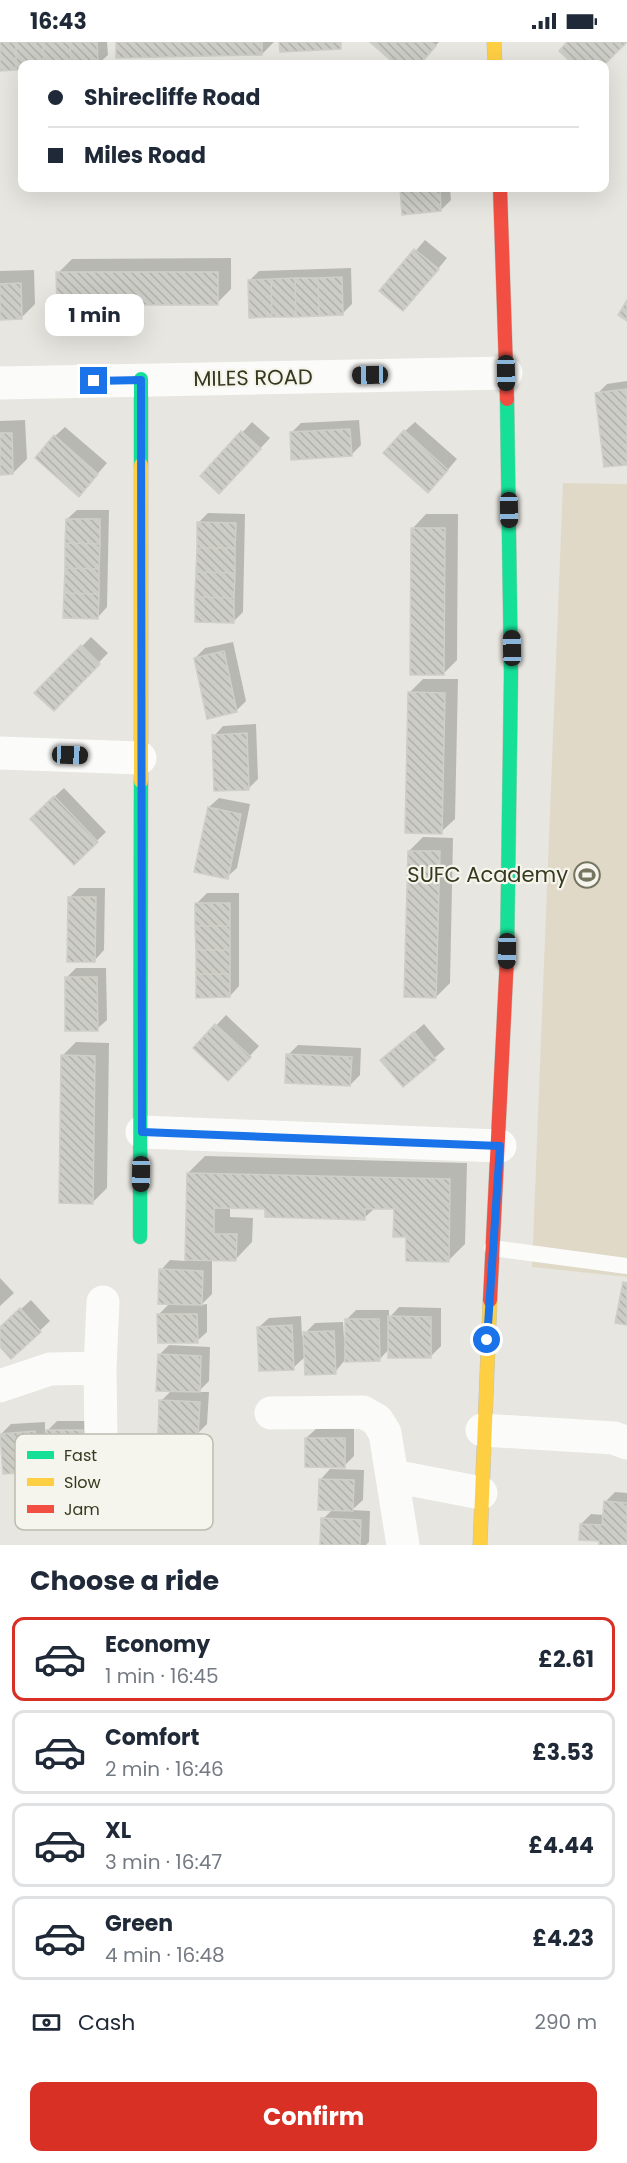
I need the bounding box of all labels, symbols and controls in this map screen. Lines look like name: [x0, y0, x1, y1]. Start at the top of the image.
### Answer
text: 16:43: [30, 6, 87, 37]
text: Shirecliffe Road: [84, 82, 260, 113]
text: Miles Road: [84, 140, 206, 171]
callout: 1 min: [44, 294, 144, 336]
text: 1 min: [68, 301, 121, 329]
car: [497, 355, 515, 391]
street label: MILES ROAD: [193, 362, 313, 393]
car: [352, 366, 388, 384]
route end: [80, 367, 107, 394]
car: [500, 492, 518, 528]
car: [503, 630, 521, 666]
car: [52, 745, 88, 765]
place label: SUFC Academy: [407, 860, 568, 889]
sports icon: SUFC Academy: [572, 860, 602, 890]
car: [498, 933, 516, 969]
car: [132, 1156, 150, 1192]
route start: [473, 1326, 500, 1353]
legend: [15, 1434, 213, 1530]
text: Fast: [64, 1444, 97, 1467]
text: Slow: [64, 1471, 101, 1494]
text: Jam: [64, 1498, 100, 1521]
text: Choose a ride: [30, 1562, 219, 1599]
text: Economy: [105, 1629, 210, 1660]
icon: car: [33, 1632, 87, 1686]
text: £2.61: [538, 1644, 594, 1675]
text: 1 min · 16:45: [105, 1662, 218, 1690]
text: Comfort: [105, 1722, 199, 1753]
icon: car: [33, 1725, 87, 1779]
text: £3.53: [532, 1737, 594, 1768]
text: 2 min · 16:46: [105, 1755, 224, 1783]
text: XL: [105, 1815, 131, 1846]
icon: car: [33, 1818, 87, 1872]
text: £4.44: [529, 1830, 594, 1861]
text: 3 min · 16:47: [105, 1848, 222, 1876]
text: Green: [105, 1908, 173, 1939]
icon: car: [33, 1911, 87, 1965]
text: £4.23: [532, 1923, 594, 1954]
text: 4 min · 16:48: [105, 1941, 225, 1969]
icon: cash: [30, 2006, 63, 2039]
text: Cash: [78, 2007, 135, 2038]
text: 290 m: [534, 2008, 597, 2036]
button: Confirm: [30, 2082, 597, 2151]

